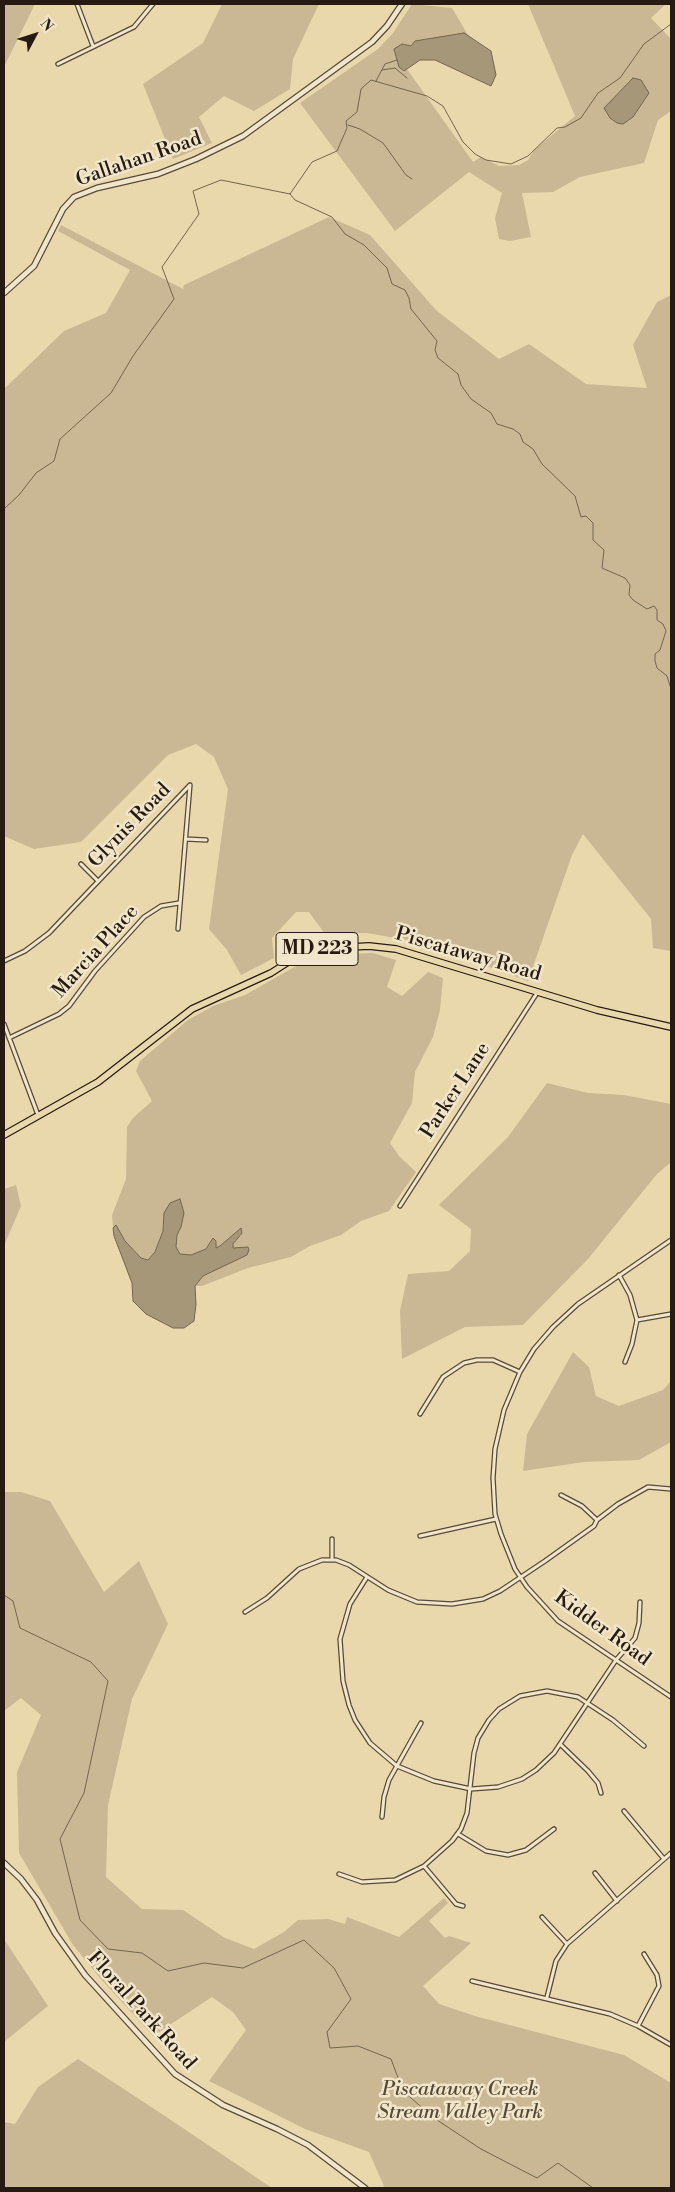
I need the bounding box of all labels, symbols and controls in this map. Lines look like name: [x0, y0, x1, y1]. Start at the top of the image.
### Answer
north arrow: [10, 10, 60, 60]
text: N: [36, 15, 57, 35]
street label: Gallahan Road: [73, 127, 205, 193]
street label: Glynis Road: [84, 779, 176, 873]
street label: Marcia Place: [48, 900, 144, 1004]
street label: Piscataway Road: [392, 923, 544, 987]
road number: MD 223: [276, 932, 358, 966]
street label: Parker Lane: [416, 1038, 496, 1144]
street label: Kidder Road: [549, 1586, 655, 1672]
street label: Floral Park Road: [82, 1947, 200, 2075]
park label: Piscataway Creek Stream Valley Park: [377, 2078, 543, 2125]

